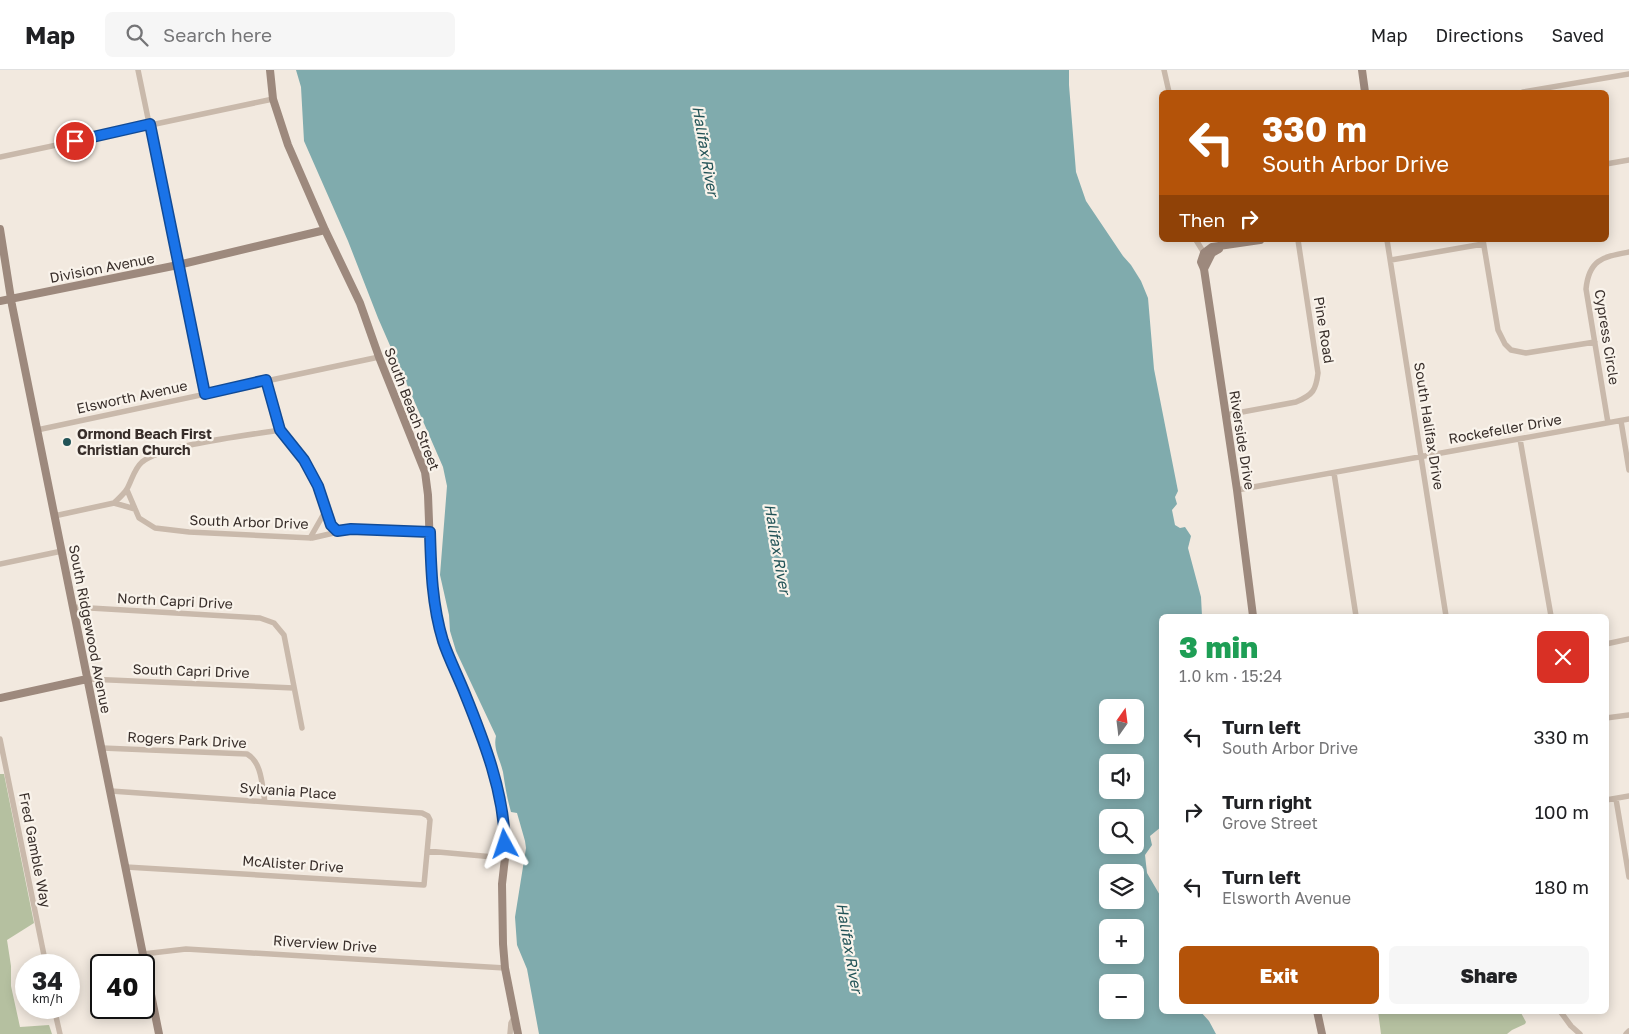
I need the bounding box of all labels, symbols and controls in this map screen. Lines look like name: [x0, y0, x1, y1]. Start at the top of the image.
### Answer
search box: [105, 12, 455, 57]
text: Map: [25, 20, 75, 49]
icon: search: [123, 21, 151, 49]
text: Search here: [163, 23, 272, 46]
text: Map: [1371, 24, 1407, 46]
text: Directions: [1435, 24, 1523, 46]
text: Saved: [1551, 24, 1604, 46]
water label: Halifax River: [689, 104, 723, 199]
text: 330 m: [1262, 108, 1367, 150]
icon: left: [1179, 110, 1244, 175]
pin: [54, 120, 96, 162]
icon: arrive: [61, 127, 89, 155]
text: South Arbor Drive: [1262, 150, 1449, 177]
icon: right: [1235, 205, 1263, 233]
text: Then: [1179, 208, 1225, 231]
street label: Division Avenue: [48, 249, 156, 286]
street label: Cypress Circle: [1592, 288, 1623, 386]
street label: Pine Road: [1311, 295, 1338, 365]
street label: South Beach Street: [381, 345, 444, 473]
street label: South Halifax Drive: [1411, 361, 1448, 491]
street label: Elsworth Avenue: [75, 376, 189, 417]
street label: Riverside Drive: [1226, 389, 1259, 491]
street label: Rockefeller Drive: [1447, 410, 1563, 447]
place label: Ormond Beach First Christian Church: [77, 425, 212, 458]
marker: Ormond Beach First Christian Church: [61, 436, 73, 448]
water label: Halifax River: [761, 502, 795, 597]
street label: South Arbor Drive: [189, 511, 309, 532]
street label: South Ridgewood Avenue: [66, 543, 115, 715]
street label: North Capri Drive: [117, 589, 233, 612]
text: 3 min: [1179, 629, 1258, 665]
button: close: [1537, 631, 1589, 683]
street label: South Capri Drive: [132, 660, 250, 681]
text: 1.0 km · 15:24: [1179, 666, 1282, 686]
north arrow: [1099, 699, 1144, 744]
map controls: [1099, 699, 1144, 1019]
text: Turn left: [1222, 715, 1301, 738]
icon: left: [1179, 723, 1207, 751]
text: 330 m: [1533, 725, 1589, 748]
street label: Rogers Park Drive: [127, 728, 247, 751]
text: South Arbor Drive: [1222, 738, 1358, 758]
button: sound: [1099, 754, 1144, 799]
street label: Sylvania Place: [239, 779, 337, 802]
text: Turn right: [1222, 790, 1312, 813]
street label: Fred Gamble Way: [16, 791, 55, 909]
icon: right: [1179, 798, 1207, 826]
text: 100 m: [1535, 800, 1589, 823]
button: search: [1099, 809, 1144, 854]
text: Grove Street: [1222, 813, 1318, 833]
position arrow: [478, 817, 530, 869]
street label: McAlister Drive: [242, 851, 344, 876]
button: layers: [1099, 864, 1144, 909]
text: Turn left: [1222, 865, 1301, 888]
icon: left: [1179, 873, 1207, 901]
text: 180 m: [1535, 875, 1589, 898]
text: Elsworth Avenue: [1222, 888, 1351, 908]
water label: Halifax River: [833, 901, 867, 996]
button: +: [1099, 919, 1144, 964]
street label: Riverview Drive: [273, 931, 377, 956]
button: Exit: [1179, 946, 1379, 1004]
button: Share: [1389, 946, 1589, 1004]
speed limit sign: 40: [90, 954, 155, 1019]
text: 34: [32, 965, 63, 996]
button: −: [1099, 974, 1144, 1019]
text: km/h: [32, 991, 63, 1006]

